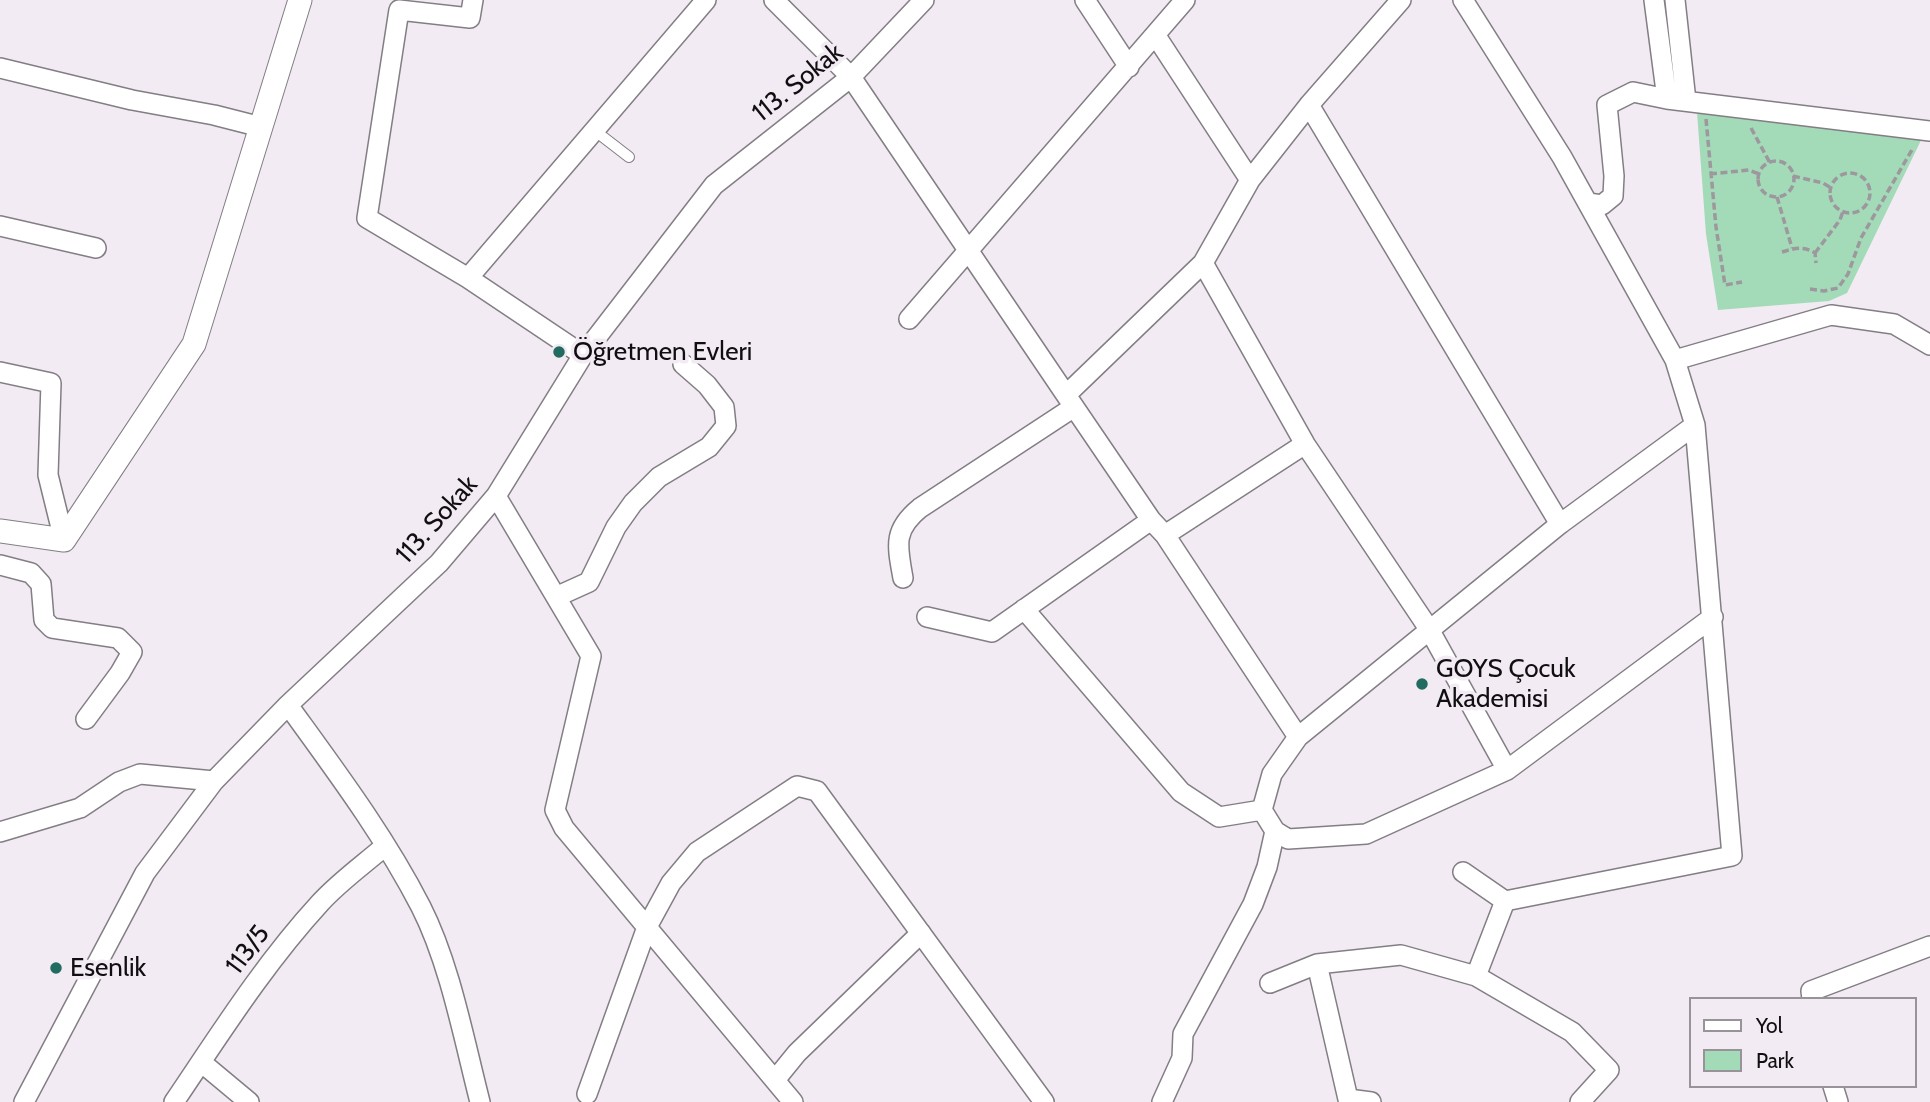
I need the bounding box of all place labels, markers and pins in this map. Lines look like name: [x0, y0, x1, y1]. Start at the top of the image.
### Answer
place label: Öğretmen Evleri: [573, 336, 752, 368]
marker: Öğretmen Evleri: [551, 344, 567, 360]
place label: GOYS Çocuk Akademisi: [1436, 653, 1576, 714]
marker: GOYS Çocuk Akademisi: [1414, 676, 1430, 692]
place label: Esenlik: [70, 952, 146, 984]
marker: Esenlik: [48, 960, 64, 976]

